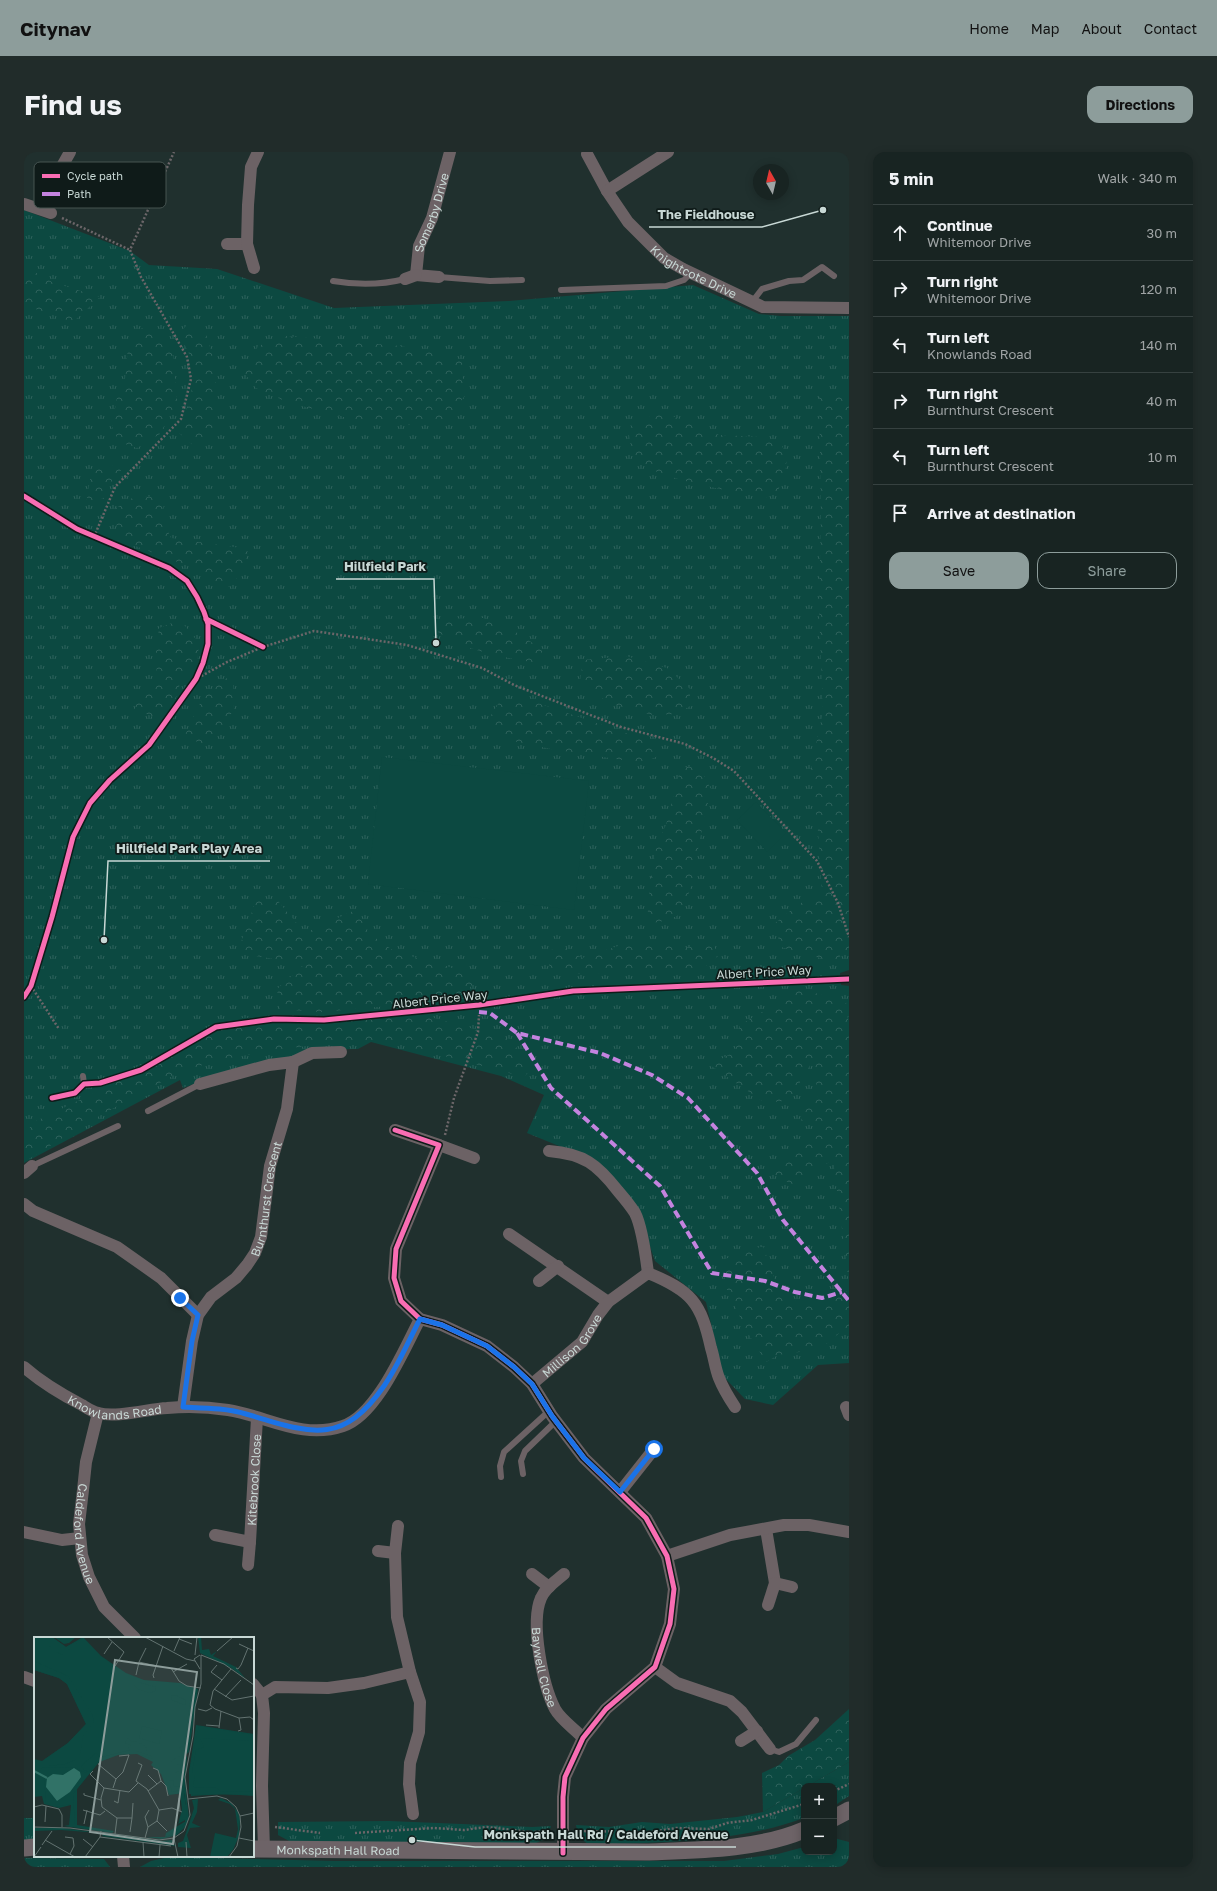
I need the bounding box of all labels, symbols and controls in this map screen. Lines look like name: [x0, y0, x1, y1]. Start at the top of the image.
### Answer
text: Citynav: [20, 17, 92, 40]
text: Home: [969, 20, 1009, 37]
text: Map: [1031, 20, 1059, 37]
text: About: [1081, 20, 1122, 37]
text: Contact: [1144, 20, 1197, 37]
button: Directions: [1087, 86, 1193, 123]
text: Find us: [24, 88, 122, 121]
legend: [34, 162, 166, 208]
north arrow: [753, 164, 789, 200]
text: 5 min: [889, 168, 933, 189]
text: Cycle path: [67, 169, 123, 182]
text: Walk · 340 m: [1097, 170, 1177, 186]
street label: Somerby Drive: [411, 171, 452, 253]
text: Path: [67, 187, 91, 200]
callout: The Fieldhouse: [649, 202, 762, 227]
text: The Fieldhouse: [658, 206, 755, 222]
text: Continue: [927, 216, 993, 234]
icon: ahead: [889, 222, 911, 244]
text: 30 m: [1147, 225, 1177, 241]
text: Whitemoor Drive: [927, 234, 1031, 250]
street label: Knightcote Drive: [648, 242, 740, 301]
text: Turn right: [927, 272, 998, 290]
icon: right: [889, 278, 911, 300]
text: 120 m: [1140, 281, 1177, 297]
text: Whitemoor Drive: [927, 290, 1031, 306]
text: Turn left: [927, 328, 989, 346]
icon: left: [889, 334, 911, 356]
text: 140 m: [1140, 337, 1177, 353]
text: Knowlands Road: [927, 346, 1032, 362]
text: Turn right: [927, 384, 998, 402]
icon: right: [889, 390, 911, 412]
text: 40 m: [1146, 393, 1177, 409]
text: Burnthurst Crescent: [927, 402, 1054, 418]
text: Turn left: [927, 440, 989, 458]
icon: left: [889, 446, 911, 468]
text: 10 m: [1148, 449, 1177, 465]
text: Burnthurst Crescent: [927, 458, 1054, 474]
icon: arrive: [889, 502, 911, 524]
text: Arrive at destination: [927, 504, 1076, 522]
button: Save: [889, 552, 1029, 589]
button: Share: [1037, 552, 1177, 589]
callout: Hillfield Park: [336, 554, 434, 579]
text: Hillfield Park: [344, 558, 427, 574]
callout: Hillfield Park Play Area: [108, 836, 270, 861]
text: Hillfield Park Play Area: [116, 840, 263, 856]
street label: Albert Price Way: [716, 962, 812, 982]
street label: Albert Price Way: [392, 987, 488, 1011]
street label: Burnthurst Crescent: [247, 1139, 285, 1258]
route end: [171, 1289, 189, 1307]
street label: Millison Grove: [539, 1311, 605, 1380]
street label: Knowlands Road: [65, 1391, 162, 1422]
street label: Kitebrook Close: [243, 1433, 264, 1526]
route start: [645, 1440, 663, 1458]
street label: Caldeford Avenue: [71, 1483, 99, 1586]
street label: Baywell Close: [529, 1627, 561, 1709]
inset map: [34, 1637, 254, 1857]
map controls: [801, 1783, 837, 1855]
button: +: [801, 1783, 837, 1819]
button: −: [801, 1819, 837, 1855]
callout: Monkspath Hall Rd / Caldeford Avenue: [475, 1822, 736, 1847]
text: Monkspath Hall Rd / Caldeford Avenue: [483, 1826, 729, 1842]
street label: Monkspath Hall Road: [276, 1842, 400, 1858]

